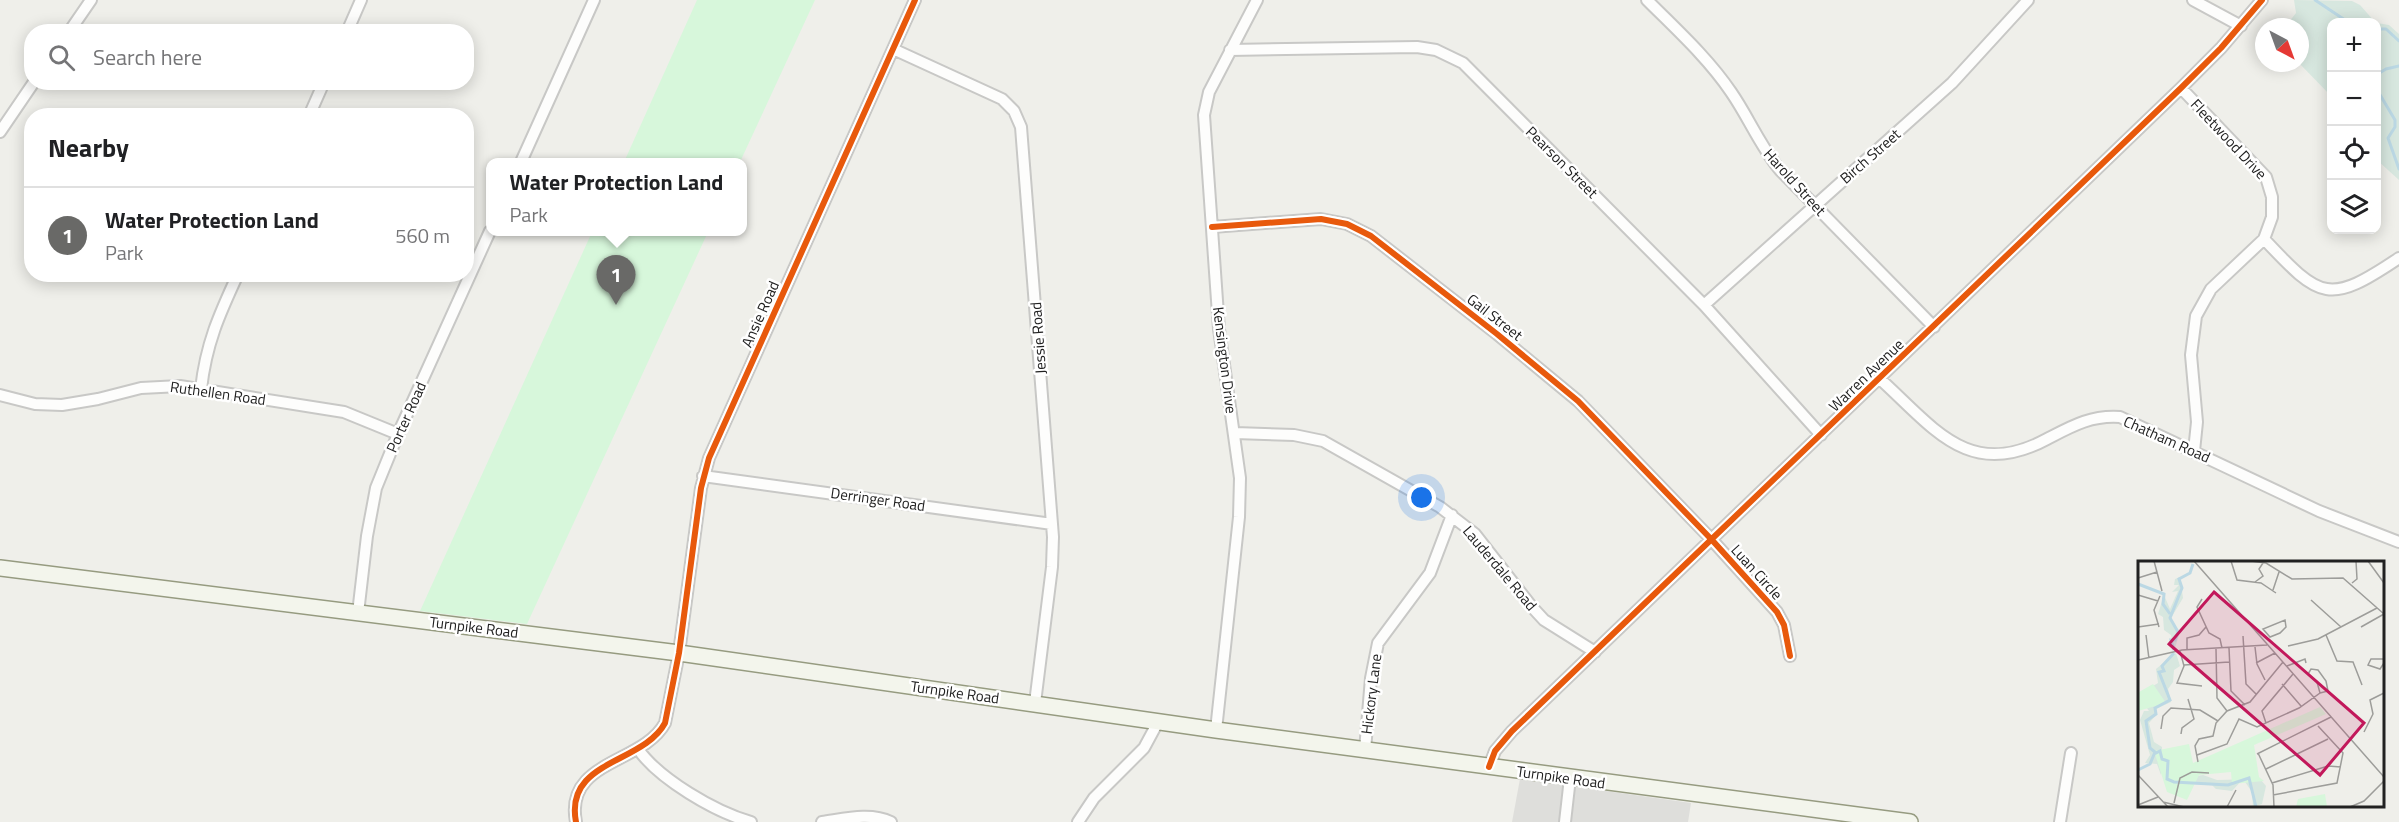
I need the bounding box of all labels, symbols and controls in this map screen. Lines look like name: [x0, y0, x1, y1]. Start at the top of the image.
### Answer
north arrow: [2255, 18, 2309, 72]
map controls: [2327, 18, 2381, 234]
button: +: [2327, 18, 2381, 72]
search box: [24, 24, 474, 90]
text: Search here: [93, 40, 202, 74]
icon: search: [45, 41, 78, 74]
button: −: [2327, 72, 2381, 126]
street label: Fleetwood Drive: [2185, 94, 2273, 184]
street label: Pearson Street: [1521, 121, 1604, 204]
street label: Birch Street: [1834, 123, 1906, 189]
button: locate: [2327, 126, 2381, 180]
text: Nearby: [48, 128, 129, 167]
street label: Harold Street: [1758, 143, 1832, 221]
popup: [486, 158, 747, 236]
text: Water Protection Land: [510, 165, 723, 199]
button: layers: [2327, 180, 2381, 234]
text: Park: [510, 199, 548, 230]
text: Water Protection Land: [105, 203, 319, 237]
text: 1: [62, 220, 73, 251]
text: 560 m: [395, 220, 450, 251]
text: Park: [105, 237, 143, 268]
pin: 1: [596, 256, 636, 305]
street label: Ansie Road: [735, 277, 785, 351]
street label: Gail Street: [1462, 288, 1528, 347]
street label: Jessie Road: [1024, 301, 1052, 375]
street label: Kensington Drive: [1207, 305, 1243, 415]
street label: Warren Avenue: [1823, 333, 1909, 417]
street label: Ruthellen Road: [169, 375, 267, 411]
street label: Porter Road: [380, 378, 432, 456]
street label: Chatham Road: [2120, 410, 2214, 468]
street label: Derringer Road: [829, 481, 927, 517]
your location: [1407, 483, 1436, 512]
street label: Lauderdale Road: [1457, 520, 1543, 616]
street label: Luan Circle: [1726, 539, 1788, 605]
inset map: [2138, 561, 2384, 807]
street label: Turnpike Road: [428, 610, 520, 644]
street label: Hickory Lane: [1355, 652, 1387, 736]
street label: Turnpike Road: [909, 674, 1001, 710]
street label: Turnpike Road: [1515, 759, 1607, 795]

